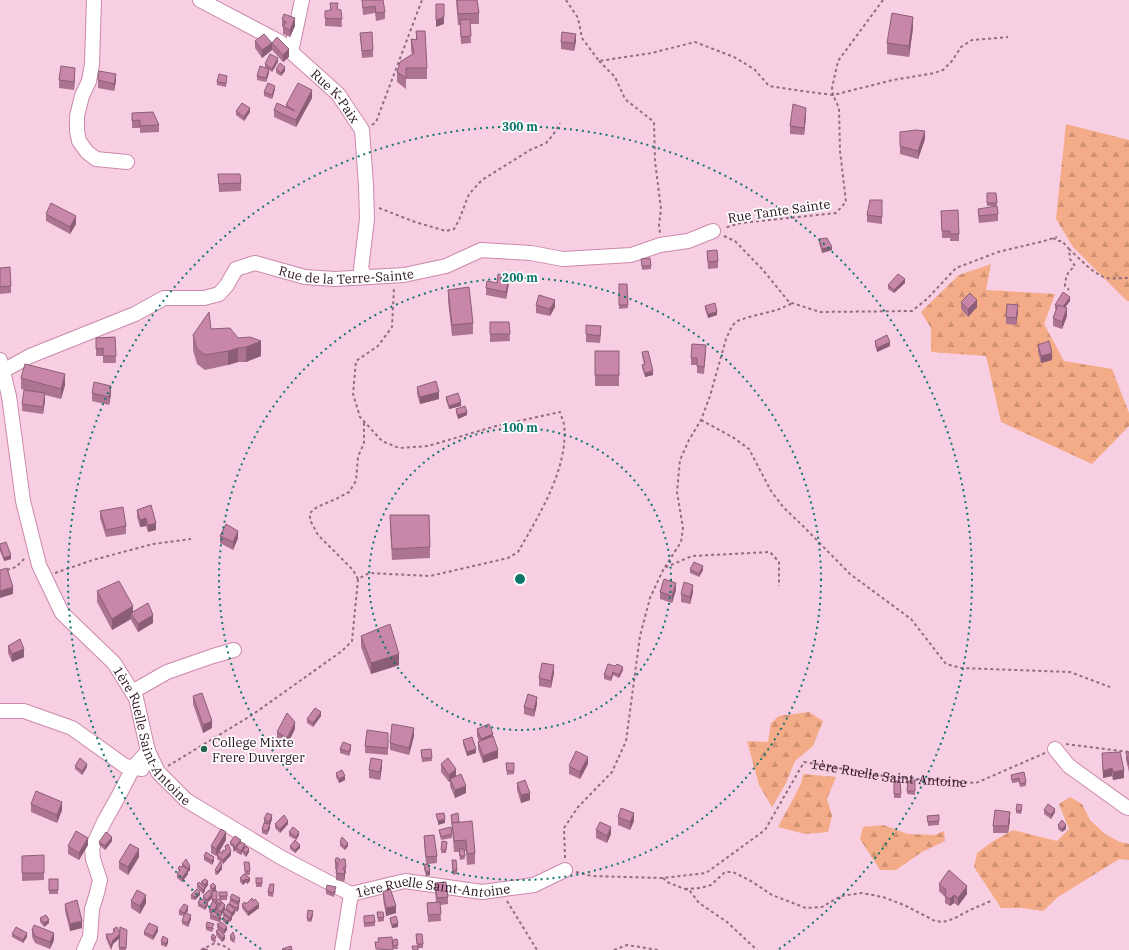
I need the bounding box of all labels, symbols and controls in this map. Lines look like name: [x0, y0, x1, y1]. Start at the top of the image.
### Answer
street label: Rue K-Paix: [307, 65, 363, 126]
text: 300 m: [502, 119, 538, 134]
street label: Rue Tante Sainte: [727, 195, 831, 227]
street label: Rue de la Terre-Sainte: [277, 262, 415, 288]
text: 200 m: [502, 270, 538, 285]
text: 100 m: [502, 420, 538, 435]
centre of rings: [513, 572, 527, 586]
street label: 1ère Ruelle Saint-Antoine: [110, 663, 193, 809]
place label: College Mixte Frere Duverger: [212, 734, 305, 766]
marker: College Mixte Frere Duverger: [199, 744, 209, 754]
street label: 1ère Ruelle Saint-Antoine: [810, 755, 967, 791]
street label: 1ère Ruelle Saint-Antoine: [354, 872, 511, 901]

